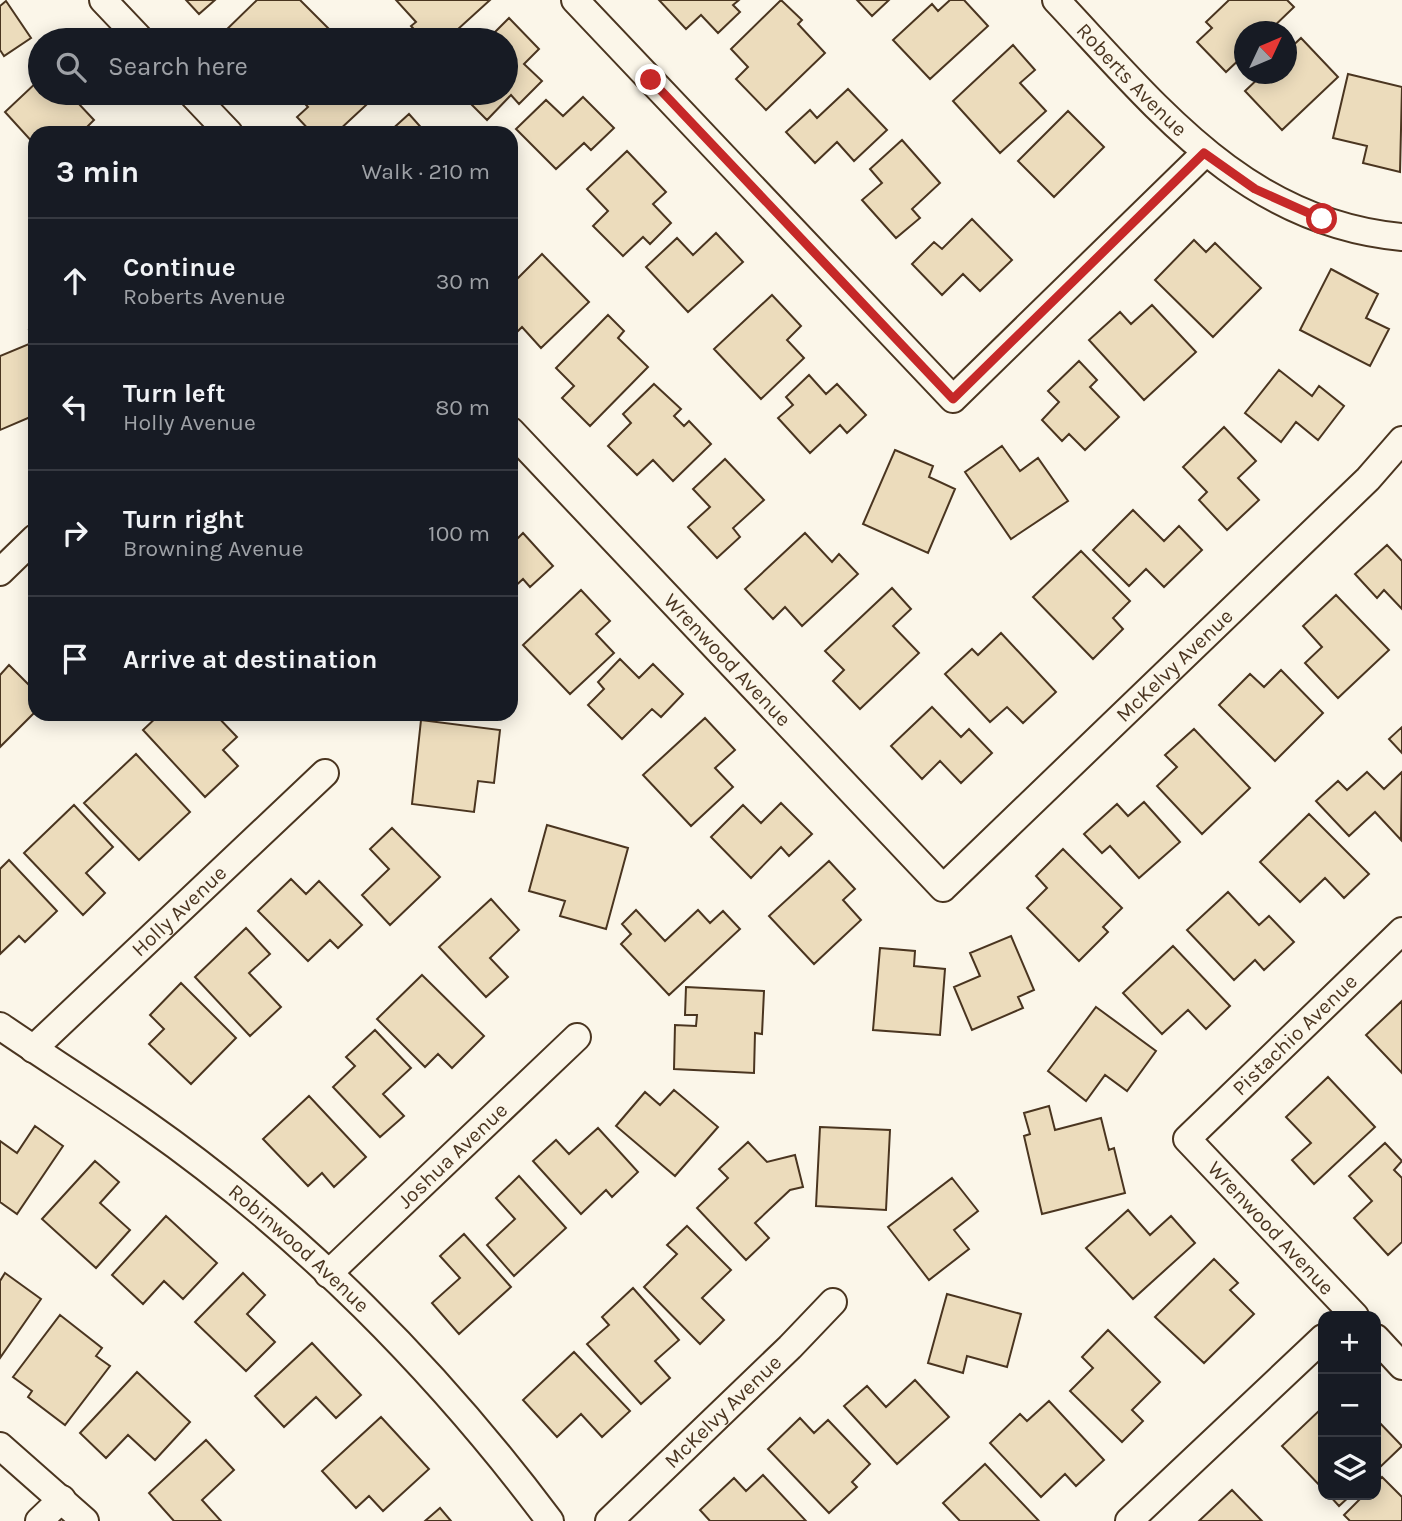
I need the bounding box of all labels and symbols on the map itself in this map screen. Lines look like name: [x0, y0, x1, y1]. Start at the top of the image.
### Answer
street label: Roberts Avenue: [1072, 18, 1192, 141]
north arrow: [1234, 21, 1297, 84]
route end: [635, 64, 666, 95]
route start: [1306, 203, 1337, 234]
street label: Wrenwood Avenue: [659, 588, 796, 731]
street label: McKelvy Avenue: [1111, 604, 1238, 727]
street label: Holly Avenue: [127, 861, 231, 961]
street label: Pistachio Avenue: [1228, 969, 1362, 1100]
street label: Joshua Avenue: [393, 1098, 512, 1213]
street label: Wrenwood Avenue: [1203, 1156, 1339, 1300]
street label: Robinwood Avenue: [224, 1179, 374, 1317]
street label: McKelvy Avenue: [660, 1350, 786, 1473]

